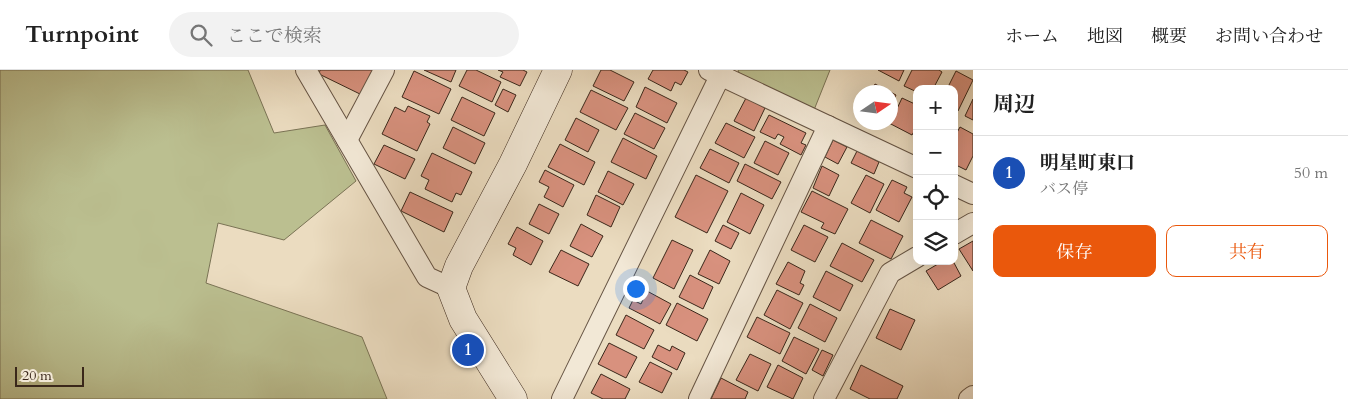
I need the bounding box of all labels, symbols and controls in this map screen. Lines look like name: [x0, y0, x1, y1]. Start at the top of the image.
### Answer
search box: [169, 12, 519, 57]
text: Turnpoint: [25, 18, 139, 51]
icon: search: [187, 21, 215, 49]
text: ここで検索: [227, 23, 322, 49]
text: ホーム: [1005, 24, 1059, 49]
text: 地図: [1087, 24, 1123, 49]
text: 概要: [1151, 24, 1187, 49]
text: お問い合わせ: [1215, 24, 1323, 49]
north arrow: [853, 85, 898, 130]
map controls: [913, 85, 958, 265]
button: +: [913, 85, 958, 130]
text: 周辺: [993, 90, 1035, 119]
button: −: [913, 130, 958, 175]
text: 明星町東口: [1040, 150, 1135, 176]
text: 1: [1005, 162, 1013, 184]
text: 50 m: [1294, 162, 1328, 184]
button: locate: [913, 175, 958, 220]
text: バス停: [1040, 178, 1088, 200]
button: layers: [913, 220, 958, 265]
button: 保存: [993, 225, 1156, 277]
button: 共有: [1166, 225, 1328, 277]
your location: [623, 276, 649, 302]
pin: 1: [452, 331, 484, 369]
scale bar: [15, 364, 84, 387]
text: 20 m: [22, 366, 52, 385]

